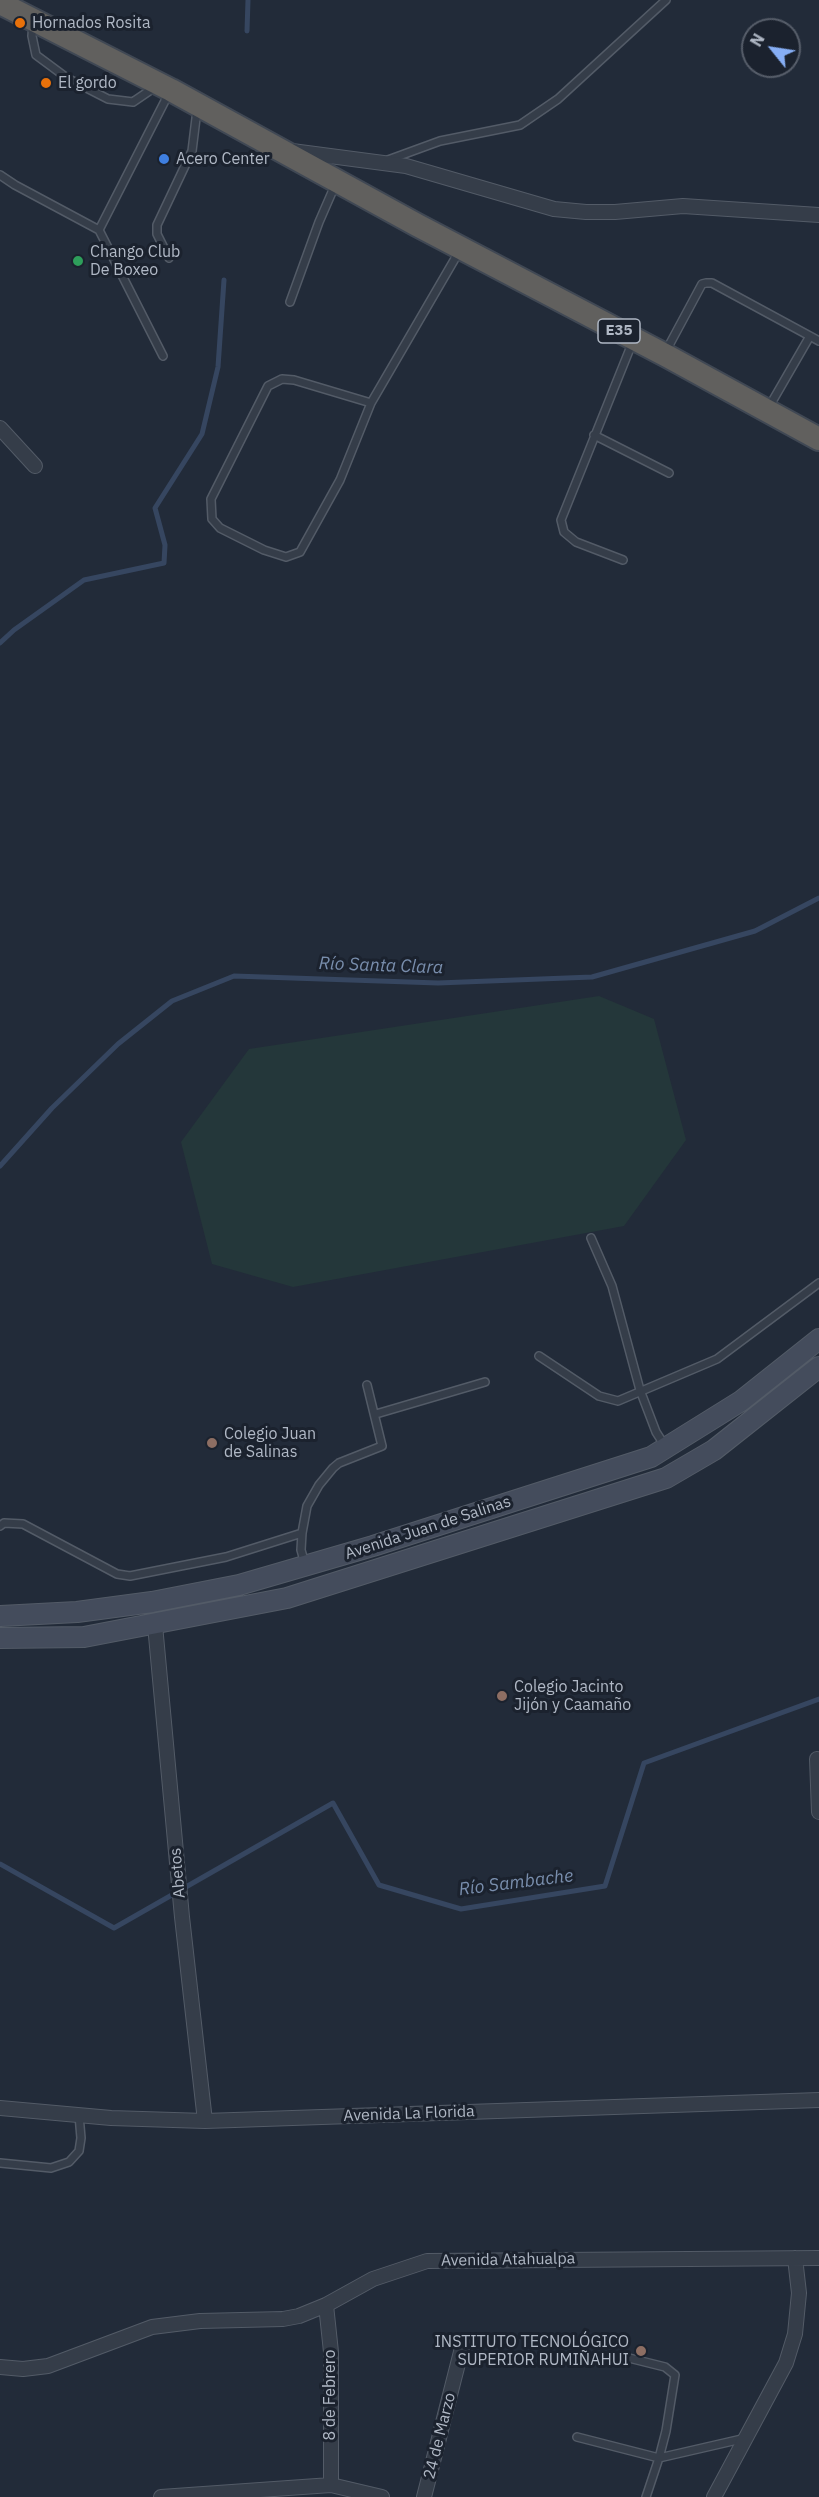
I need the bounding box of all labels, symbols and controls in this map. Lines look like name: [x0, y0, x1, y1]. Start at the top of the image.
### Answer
place label: Hornados Rosita: [32, 13, 150, 33]
marker: Hornados Rosita: [13, 16, 27, 30]
north arrow: [741, 18, 801, 78]
text: N: [746, 30, 769, 50]
place label: El gordo: [58, 73, 117, 93]
marker: El gordo: [39, 76, 53, 90]
place label: Acero Center: [176, 149, 270, 169]
marker: Acero Center: [157, 152, 171, 166]
place label: Chango Club De Boxeo: [90, 242, 180, 280]
marker: Chango Club De Boxeo: [71, 254, 85, 268]
road number: E35: [598, 319, 640, 343]
water label: Río Santa Clara: [318, 953, 444, 979]
place label: Colegio Juan de Salinas: [224, 1424, 316, 1462]
marker: Colegio Juan de Salinas: [205, 1436, 219, 1450]
street label: Avenida Juan de Salinas: [343, 1492, 513, 1564]
place label: Colegio Jacinto Jijón y Caamaño: [514, 1677, 631, 1715]
marker: Colegio Jacinto Jijón y Caamaño: [495, 1689, 509, 1703]
street label: Abetos: [166, 1847, 190, 1899]
water label: Río Sambache: [457, 1865, 575, 1901]
street label: Avenida La Florida: [343, 2102, 475, 2126]
street label: Avenida Atahualpa: [441, 2249, 575, 2271]
place label: INSTITUTO TECNOLÓGICO SUPERIOR RUMIÑAHUI: [434, 2332, 629, 2370]
marker: INSTITUTO TECNOLÓGICO SUPERIOR RUMIÑAHUI: [634, 2344, 648, 2358]
street label: 8 de Febrero: [320, 2349, 340, 2441]
street label: 24 de Marzo: [420, 2391, 460, 2481]

